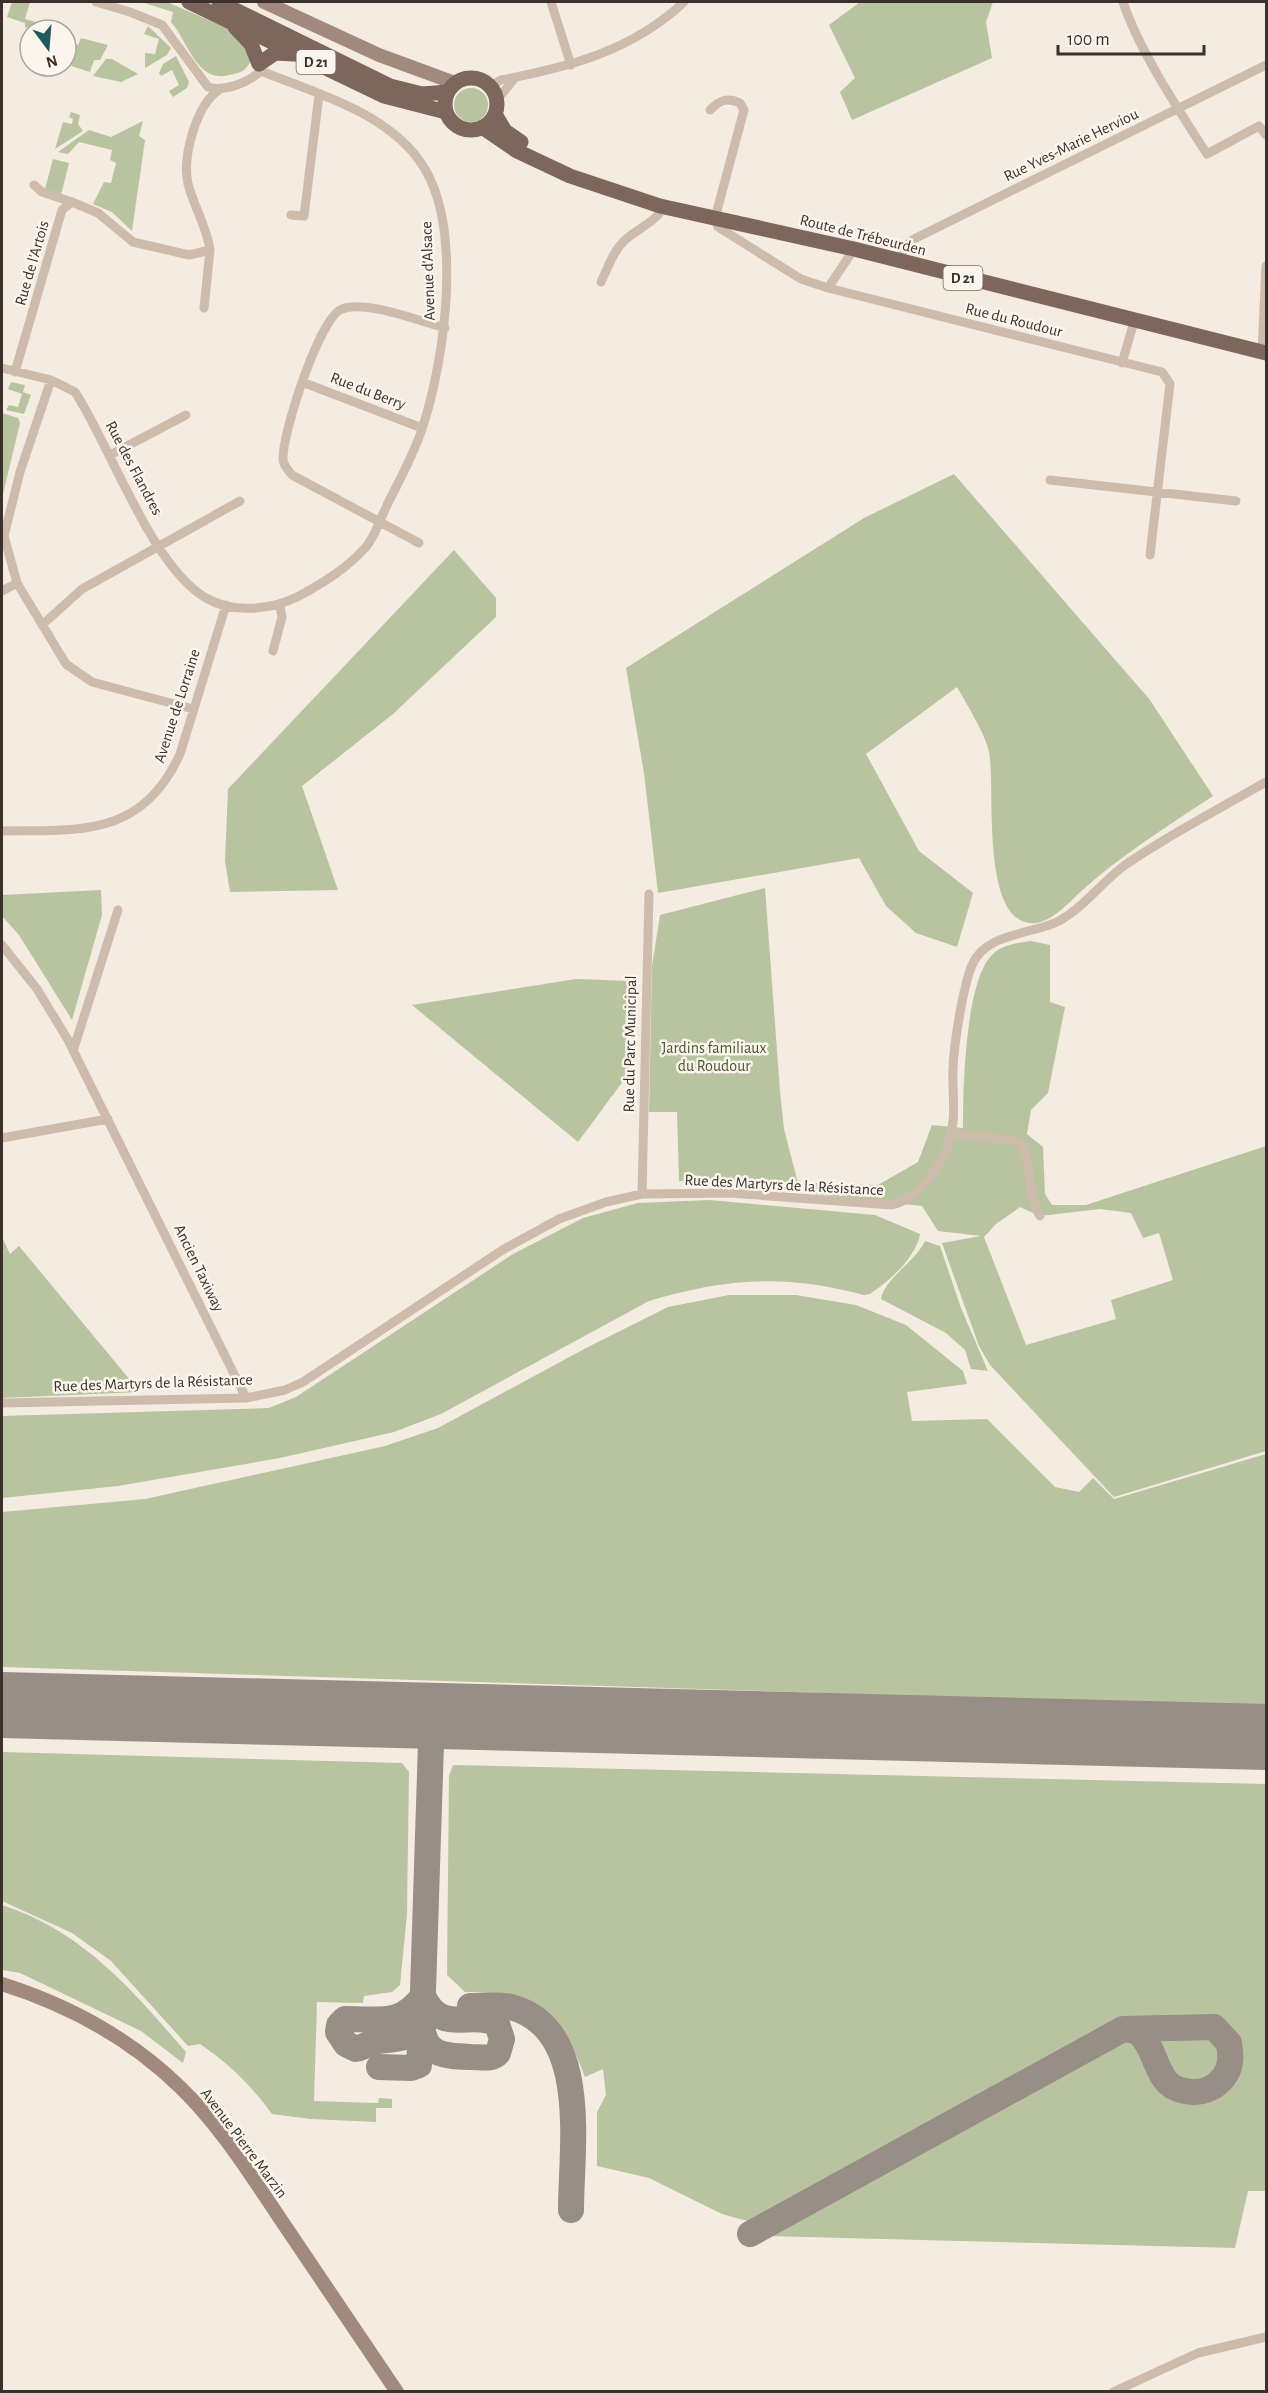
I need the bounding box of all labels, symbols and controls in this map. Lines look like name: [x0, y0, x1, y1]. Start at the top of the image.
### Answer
north arrow: [18, 18, 78, 78]
scale bar: [1058, 18, 1204, 56]
text: 100 m: [1067, 31, 1110, 49]
road number: D 21: [296, 50, 336, 74]
text: N: [44, 52, 59, 71]
street label: Rue Yves-Marie Herviou: [1001, 105, 1141, 185]
street label: Route de Trébeurden: [798, 212, 928, 258]
street label: Rue de l'Artois: [12, 219, 52, 307]
street label: Avenue d'Alsace: [418, 221, 438, 321]
road number: D 21: [944, 266, 982, 290]
street label: Rue du Roudour: [964, 300, 1065, 340]
street label: Rue du Berry: [328, 369, 408, 414]
street label: Rue des Flandres: [103, 418, 166, 518]
street label: Avenue de Lorraine: [151, 647, 203, 765]
street label: Rue du Parc Municipal: [621, 975, 639, 1113]
park label: Jardins familiaux du Roudour: [662, 1040, 766, 1074]
street label: Rue des Martyrs de la Résistance: [684, 1172, 884, 1199]
street label: Ancien Taxiway: [170, 1222, 227, 1315]
street label: Rue des Martyrs de la Résistance: [53, 1372, 253, 1395]
street label: Avenue Pierre Marzin: [198, 2085, 290, 2201]

